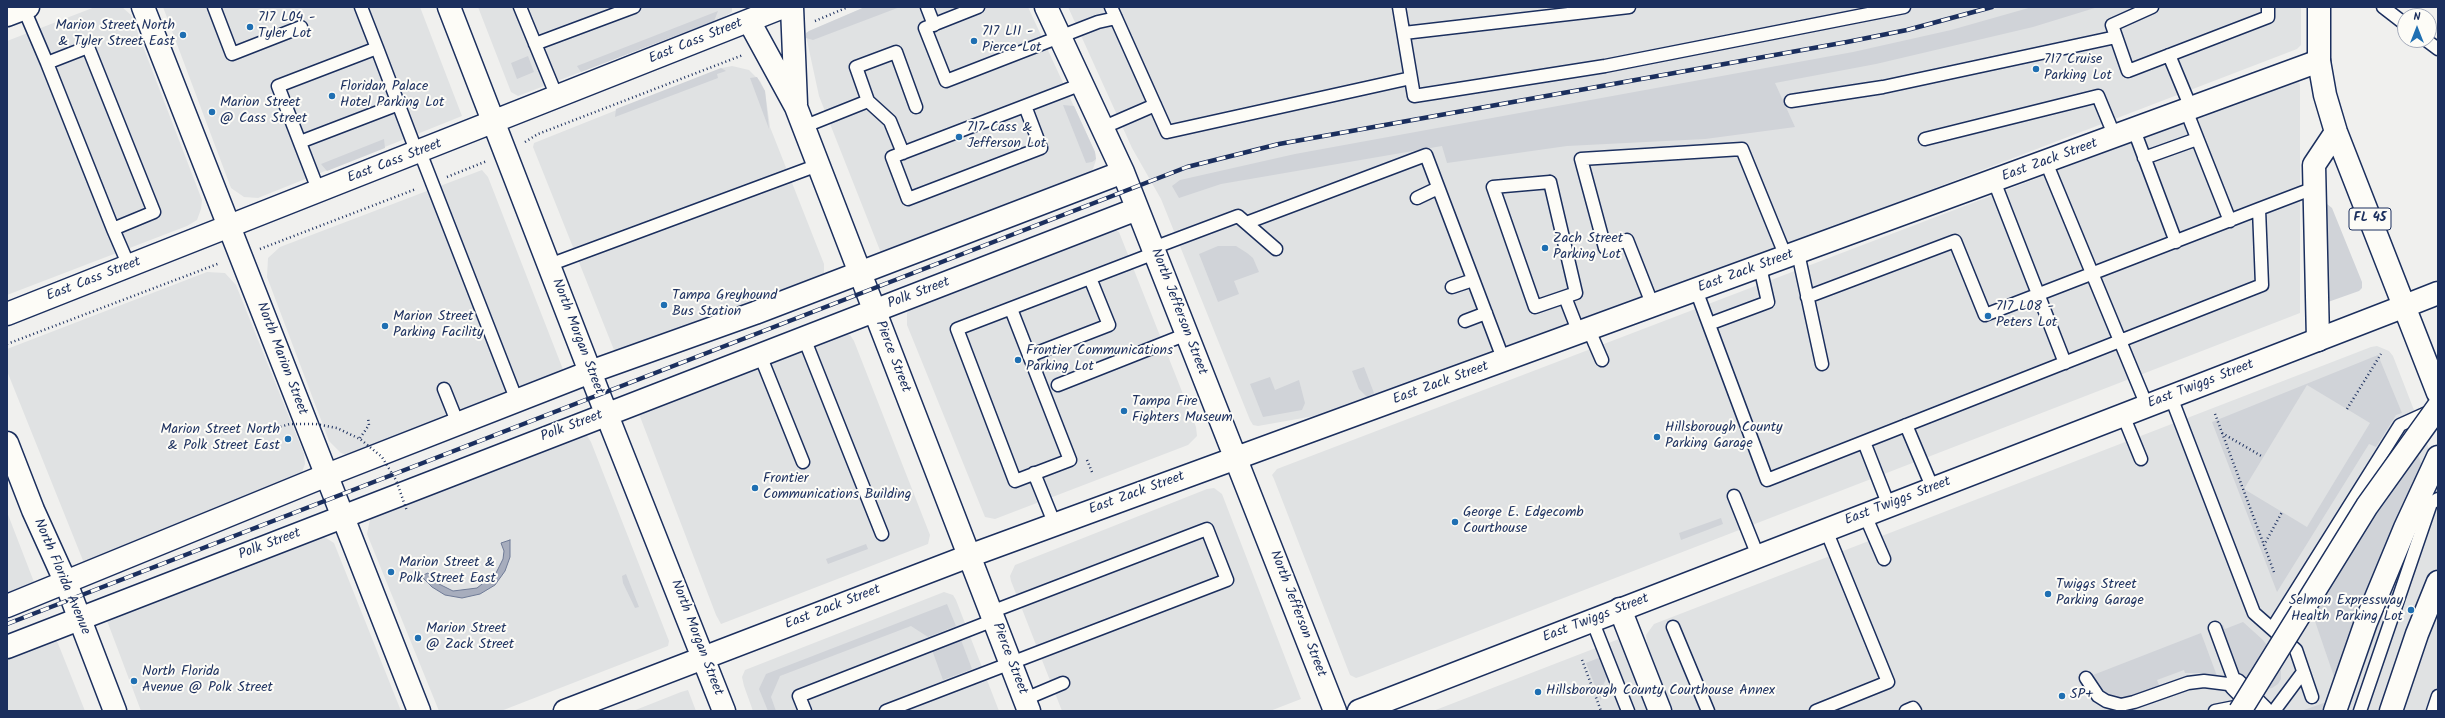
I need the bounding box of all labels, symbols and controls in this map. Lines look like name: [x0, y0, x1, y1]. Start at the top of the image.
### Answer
north arrow: [2397, 8, 2437, 48]
text: N: [2414, 8, 2420, 26]
place label: 717 L04 - Tyler Lot: [258, 11, 315, 44]
street label: East Cass Street: [647, 16, 745, 68]
place label: Marion Street North & Tyler Street East: [56, 19, 175, 52]
marker: 717 L04 - Tyler Lot: [245, 22, 255, 32]
place label: 717 L11 - Pierce Lot: [982, 25, 1041, 58]
marker: Marion Street North & Tyler Street East: [178, 30, 188, 40]
marker: 717 L11 - Pierce Lot: [969, 36, 979, 46]
place label: 717 Cruise Parking Lot: [2044, 53, 2112, 86]
marker: 717 Cruise Parking Lot: [2031, 64, 2041, 74]
place label: Floridan Palace Hotel Parking Lot: [340, 80, 444, 112]
marker: Floridan Palace Hotel Parking Lot: [327, 91, 337, 101]
place label: Marion Street @ Cass Street: [220, 96, 307, 128]
marker: Marion Street @ Cass Street: [207, 107, 217, 117]
place label: 717 Cass & Jefferson Lot: [967, 121, 1046, 154]
marker: 717 Cass & Jefferson Lot: [954, 132, 964, 142]
street label: East Cass Street: [345, 136, 445, 188]
street label: East Zack Street: [2000, 136, 2100, 186]
road number: FL 45: [2349, 208, 2391, 230]
place label: Zach Street Parking Lot: [1553, 232, 1623, 264]
marker: Zach Street Parking Lot: [1540, 243, 1550, 253]
street label: North Jefferson Street: [1146, 246, 1210, 378]
street label: East Zack Street: [1696, 247, 1796, 297]
street label: East Cass Street: [44, 254, 144, 306]
street label: Polk Street: [886, 275, 952, 313]
street label: North Morgan Street: [547, 277, 607, 397]
place label: Tampa Greyhound Bus Station: [672, 289, 777, 322]
street label: North Marion Street: [252, 300, 310, 418]
marker: Tampa Greyhound Bus Station: [659, 300, 669, 310]
place label: 717 L08 - Peters Lot: [1996, 300, 2057, 332]
place label: Marion Street Parking Facility: [393, 310, 484, 342]
marker: 717 L08 - Peters Lot: [1983, 311, 1993, 321]
street label: Pierce Street: [871, 319, 913, 395]
marker: Marion Street Parking Facility: [380, 321, 390, 331]
place label: Frontier Communications Parking Lot: [1026, 344, 1173, 376]
marker: Frontier Communications Parking Lot: [1013, 355, 1023, 365]
street label: East Twiggs Street: [2146, 357, 2256, 413]
street label: East Zack Street: [1391, 359, 1491, 409]
place label: Tampa Fire Fighters Museum: [1132, 395, 1233, 428]
marker: Tampa Fire Fighters Museum: [1119, 406, 1129, 416]
street label: Polk Street: [539, 408, 605, 446]
place label: Hillsborough County Parking Garage: [1665, 421, 1783, 454]
place label: Marion Street North & Polk Street East: [161, 423, 280, 456]
marker: Hillsborough County Parking Garage: [1652, 432, 1662, 442]
marker: Marion Street North & Polk Street East: [283, 434, 293, 444]
street label: East Zack Street: [1087, 469, 1187, 519]
place label: Frontier Communications Building: [763, 472, 911, 504]
street label: East Twiggs Street: [1843, 474, 1953, 530]
marker: Frontier Communications Building: [750, 483, 760, 493]
place label: George E. Edgecomb Courthouse: [1463, 506, 1584, 538]
street label: North Florida Avenue: [29, 516, 93, 638]
marker: George E. Edgecomb Courthouse: [1450, 517, 1460, 527]
street label: Polk Street: [237, 526, 303, 564]
street label: North Jefferson Street: [1265, 548, 1329, 680]
place label: Marion Street & Polk Street East: [399, 556, 496, 588]
marker: Marion Street & Polk Street East: [386, 567, 396, 577]
street label: North Morgan Street: [666, 578, 726, 698]
place label: Twiggs Street Parking Garage: [2056, 578, 2144, 610]
street label: East Zack Street: [783, 582, 883, 634]
marker: Twiggs Street Parking Garage: [2043, 589, 2053, 599]
street label: East Twiggs Street: [1541, 591, 1651, 647]
place label: Selmon Expressway Health Parking Lot: [2289, 594, 2403, 626]
marker: Selmon Expressway Health Parking Lot: [2406, 605, 2416, 615]
street label: Pierce Street: [988, 621, 1030, 697]
place label: Marion Street @ Zack Street: [426, 622, 514, 654]
marker: Marion Street @ Zack Street: [413, 633, 423, 643]
place label: North Florida Avenue @ Polk Street: [142, 665, 273, 698]
marker: North Florida Avenue @ Polk Street: [129, 676, 139, 686]
place label: Hillsborough County Courthouse Annex: [1546, 684, 1775, 700]
marker: Hillsborough County Courthouse Annex: [1533, 687, 1543, 697]
place label: SP+: [2070, 688, 2093, 704]
marker: SP+: [2057, 691, 2067, 701]

